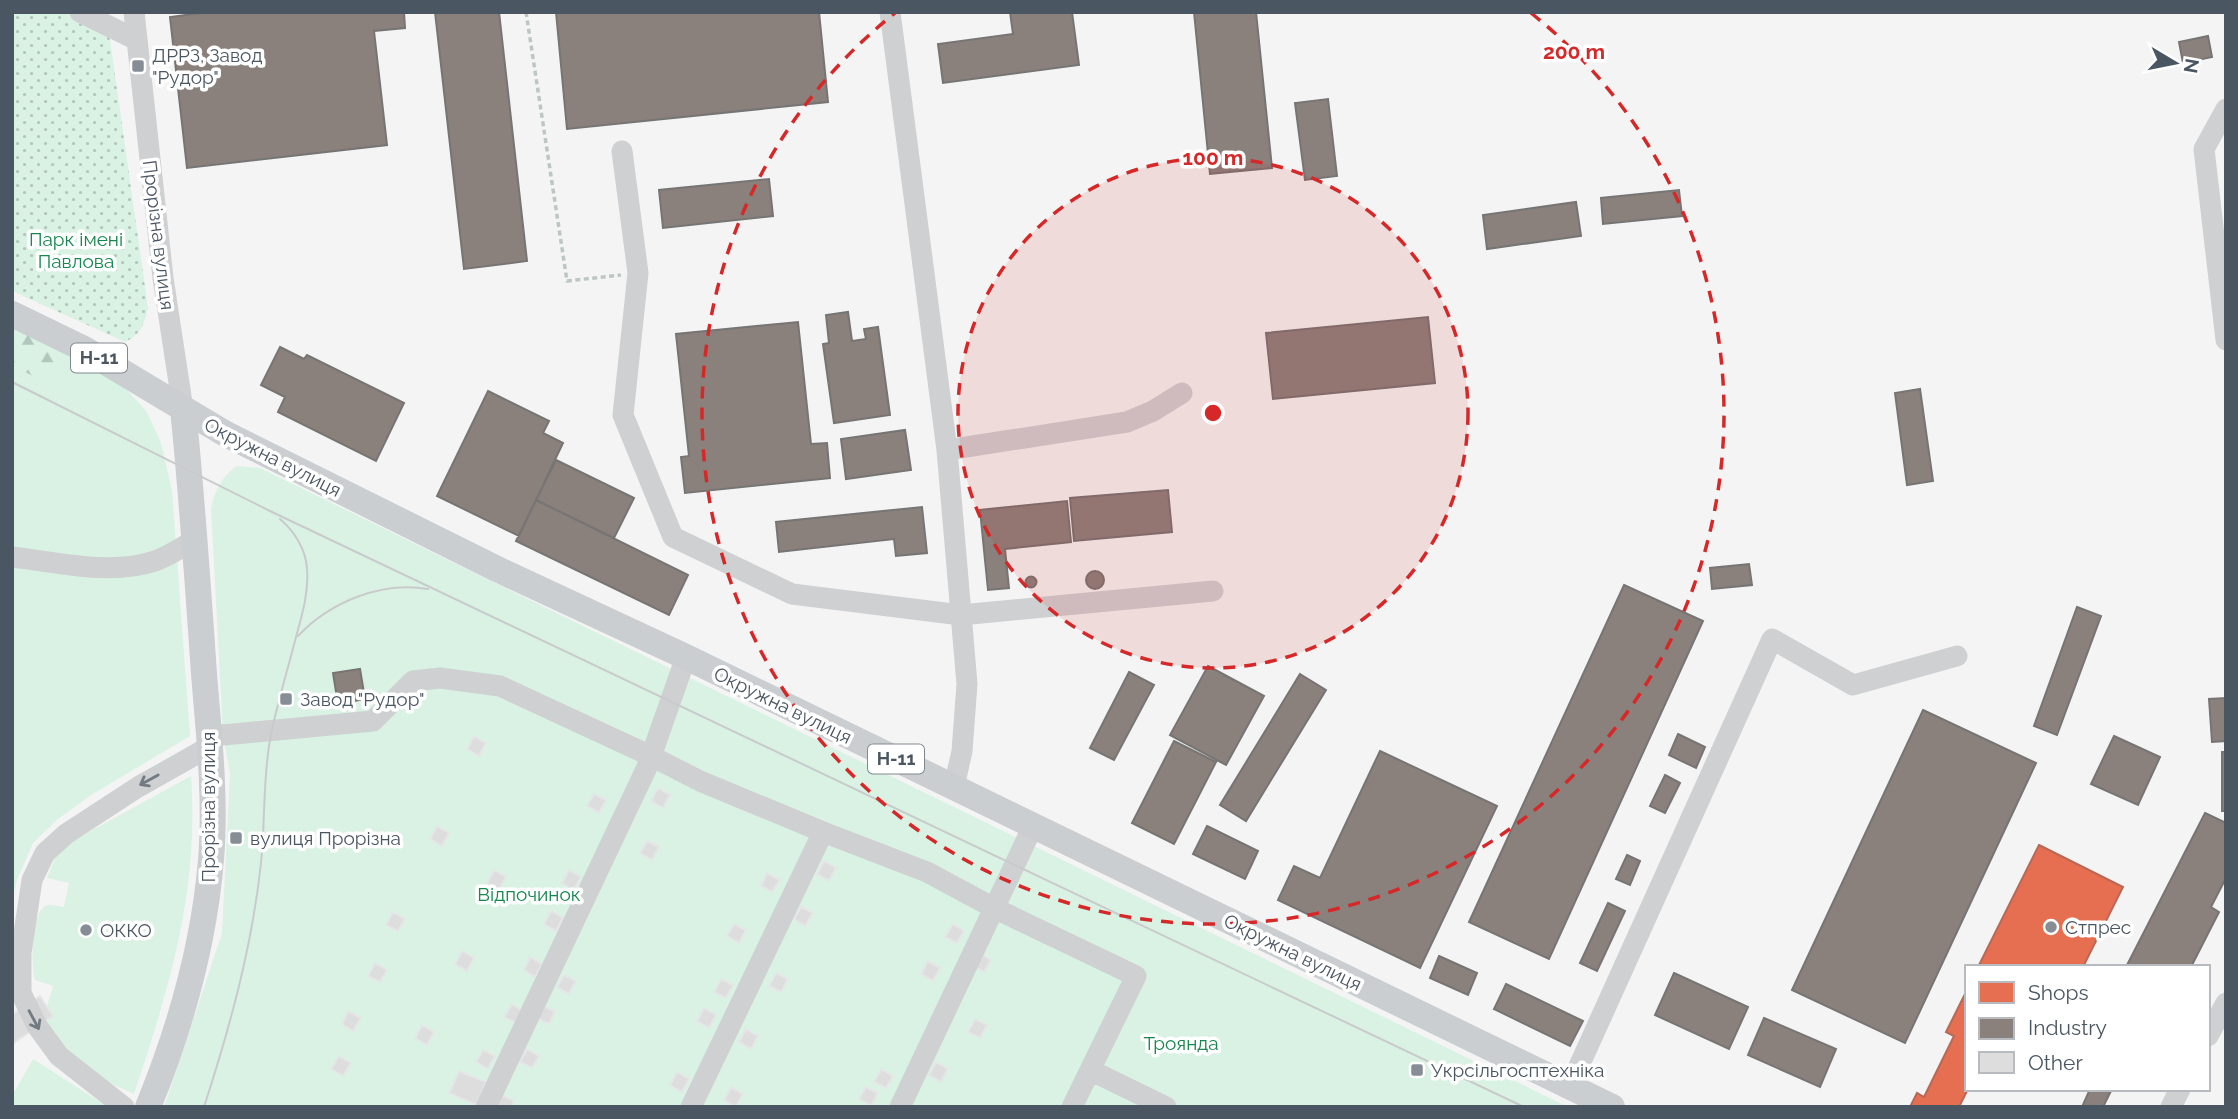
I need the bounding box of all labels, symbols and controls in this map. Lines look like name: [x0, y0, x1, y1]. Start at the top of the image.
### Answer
north arrow: [2140, 28, 2210, 98]
text: 200 m: [1543, 39, 1605, 64]
place label: ДРРЗ, Завод "Рудор": [152, 44, 262, 88]
text: N: [2180, 57, 2204, 75]
marker: ДРРЗ, Завод "Рудор": [130, 58, 146, 74]
text: 100 m: [1183, 145, 1243, 170]
street label: Прорізна вулиця: [139, 159, 179, 311]
park label: Парк імені Павлова: [29, 228, 123, 272]
road number: Н-11: [71, 344, 127, 372]
centre of rings: [1201, 401, 1225, 425]
street label: Окружна вулиця: [201, 413, 345, 501]
street label: Окружна вулиця: [711, 662, 855, 748]
place label: Завод "Рудор": [300, 688, 425, 710]
marker: Завод "Рудор": [278, 691, 294, 707]
street label: Прорізна вулиця: [197, 732, 219, 882]
road number: Н-11: [868, 744, 924, 774]
one-way arrow: [140, 773, 160, 787]
place label: вулиця Прорізна: [250, 827, 401, 849]
marker: вулиця Прорізна: [228, 830, 244, 846]
park label: Відпочинок: [477, 883, 581, 905]
street label: Окружна вулиця: [1221, 909, 1365, 995]
place label: Стпрес: [2065, 916, 2131, 938]
place label: ОККО: [100, 919, 152, 941]
marker: Стпрес: [2043, 919, 2059, 935]
marker: ОККО: [78, 922, 94, 938]
legend: [1965, 965, 2210, 1091]
text: Shops: [2028, 980, 2089, 1005]
one-way arrow: [28, 1009, 42, 1030]
text: Industry: [2028, 1015, 2107, 1040]
park label: Троянда: [1143, 1032, 1219, 1054]
text: Other: [2028, 1050, 2083, 1075]
place label: Укрсільгосптехніка: [1431, 1059, 1604, 1081]
marker: Укрсільгосптехніка: [1409, 1062, 1425, 1078]

